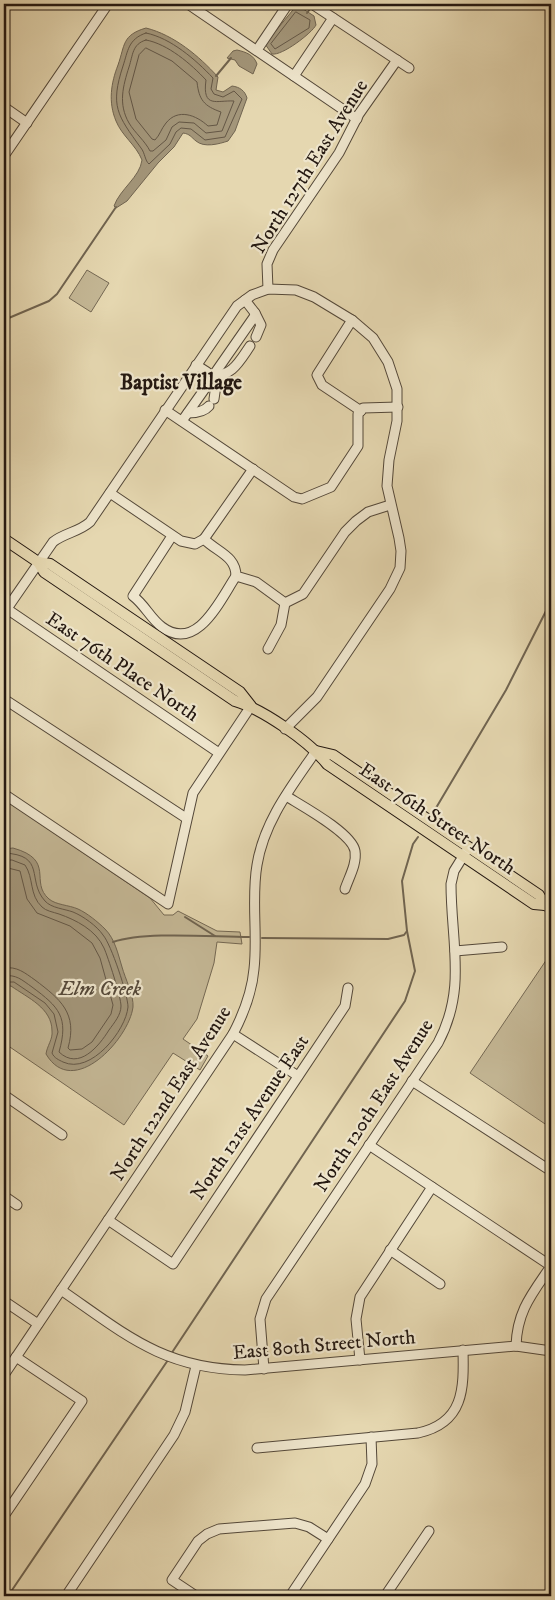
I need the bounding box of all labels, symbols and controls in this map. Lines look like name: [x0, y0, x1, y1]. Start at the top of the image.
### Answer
street label: North 127th East Avenue: [247, 75, 374, 258]
district label: Baptist Village: [120, 370, 242, 396]
street label: East 76th Place North: [41, 607, 204, 728]
street label: East 76th Street North: [354, 758, 521, 881]
park label: Elm Creek: [58, 977, 142, 1002]
street label: North 122nd East Avenue: [105, 1002, 237, 1186]
street label: North 120th East Avenue: [309, 1015, 440, 1197]
street label: North 121st Avenue East: [186, 1030, 315, 1205]
street label: East 80th Street North: [232, 1325, 417, 1366]

